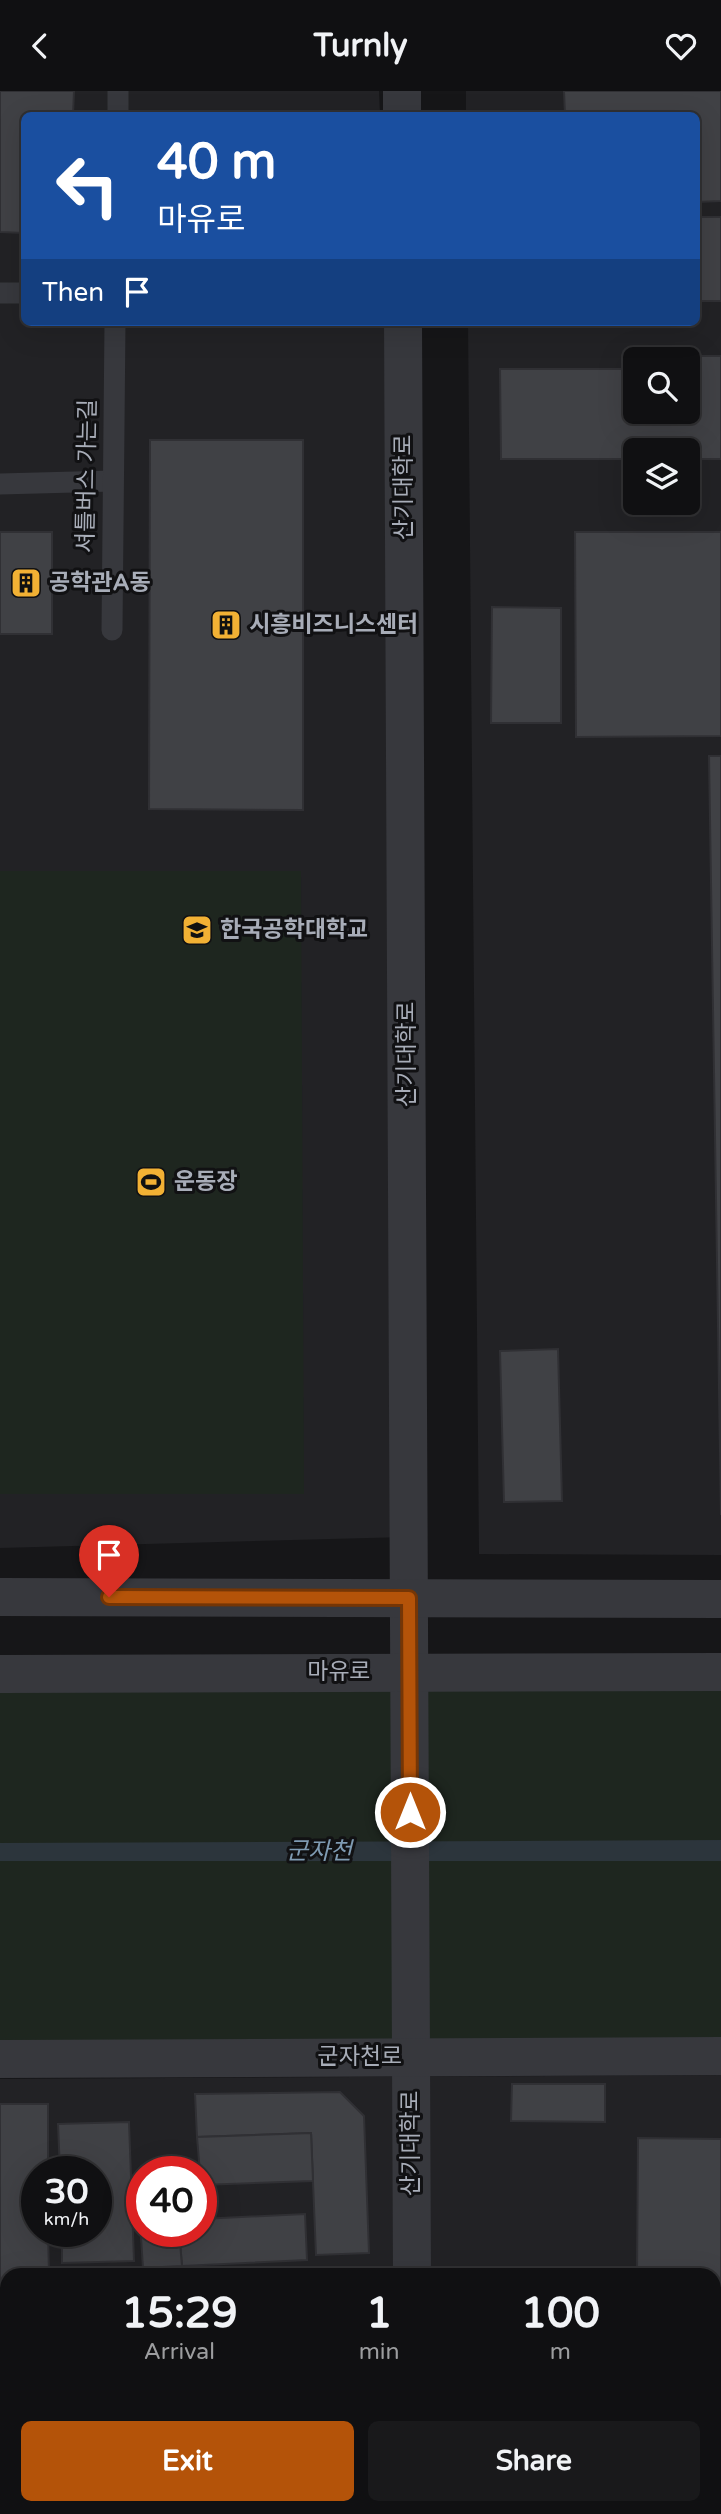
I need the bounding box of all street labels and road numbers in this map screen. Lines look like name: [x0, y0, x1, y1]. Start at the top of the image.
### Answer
street label: 셔틀버스 가는길: [72, 399, 102, 553]
street label: 산기대학로: [390, 434, 418, 540]
street label: 산기대학로: [393, 1001, 421, 1107]
street label: 마유로: [307, 1658, 371, 1686]
street label: 군자천로: [318, 2043, 402, 2071]
street label: 산기대학로: [397, 2090, 425, 2196]

